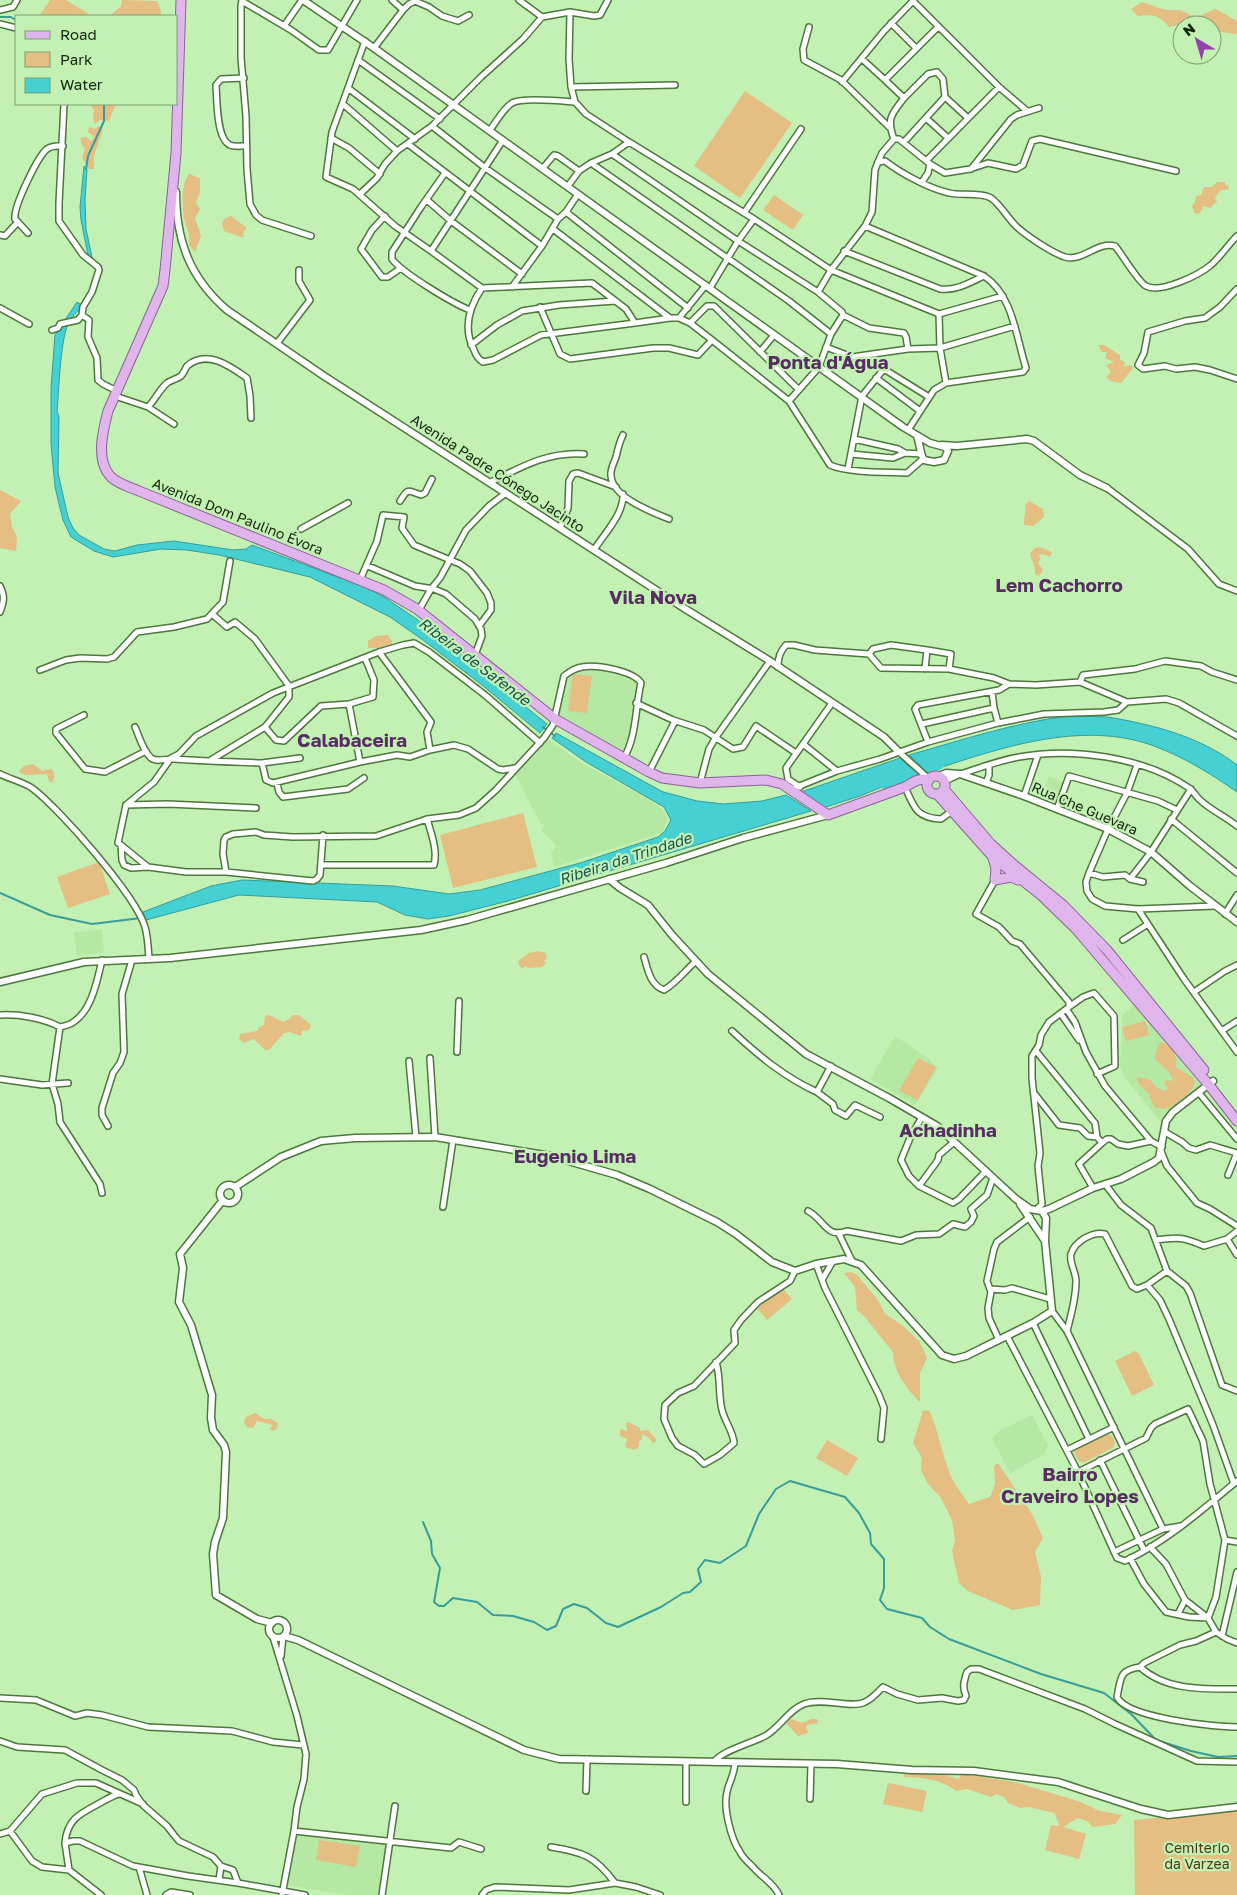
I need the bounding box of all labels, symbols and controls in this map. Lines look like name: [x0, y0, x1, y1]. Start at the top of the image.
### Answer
legend: [15, 15, 178, 105]
north arrow: [1172, 15, 1222, 65]
text: N: [1179, 19, 1198, 39]
text: Road: [60, 25, 97, 43]
text: Park: [60, 50, 93, 68]
text: Water: [60, 75, 103, 93]
district label: Ponta d'Água: [767, 350, 889, 373]
street label: Avenida Padre Cónego Jacinto: [408, 410, 588, 536]
street label: Avenida Dom Paulino Évora: [150, 474, 326, 558]
district label: Lem Cachorro: [995, 573, 1123, 596]
district label: Vila Nova: [609, 585, 697, 608]
water label: Ribeira de Safende: [416, 613, 535, 710]
district label: Calabaceira: [297, 728, 407, 751]
street label: Rua Che Guevara: [1029, 778, 1141, 838]
water label: Ribeira da Trindade: [556, 828, 695, 888]
district label: Achadinha: [899, 1118, 997, 1141]
district label: Eugenio Lima: [514, 1144, 636, 1167]
district label: Bairro Craveiro Lopes: [1001, 1462, 1139, 1507]
park label: Cemiterio da Varzea: [1164, 1839, 1230, 1872]

